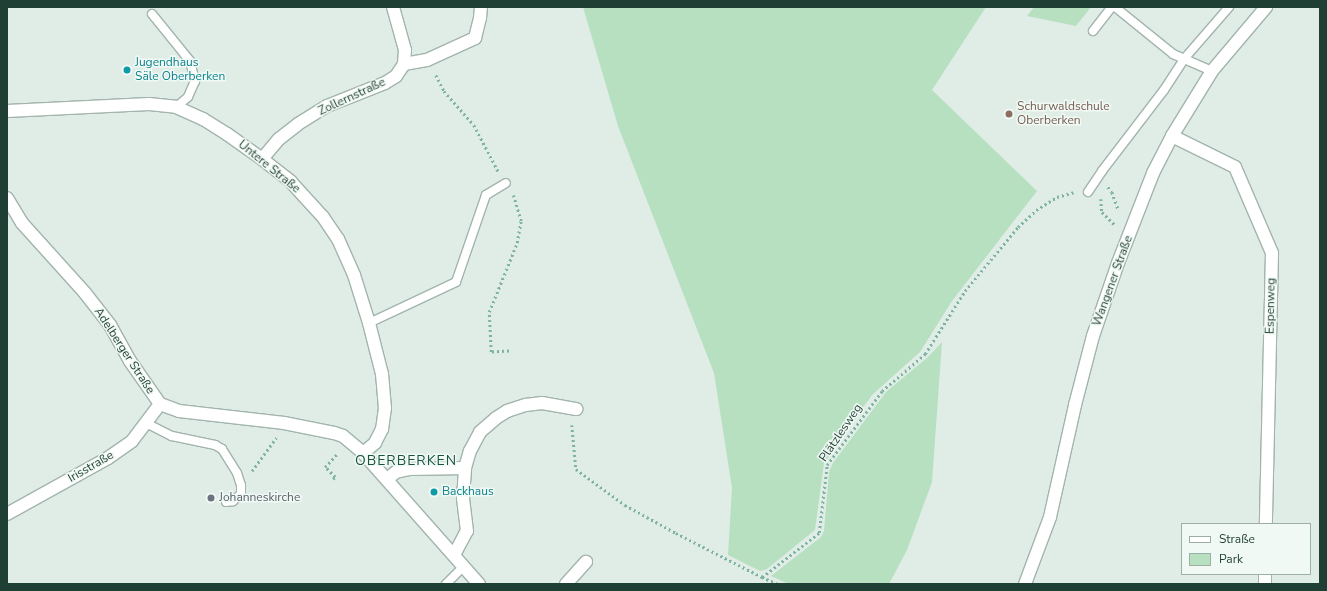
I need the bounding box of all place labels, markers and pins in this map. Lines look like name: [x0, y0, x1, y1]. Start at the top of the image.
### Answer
place label: Jugendhaus Säle Oberberken: [135, 56, 225, 84]
marker: Jugendhaus Säle Oberberken: [122, 65, 132, 75]
place label: Schurwaldschule Oberberken: [1017, 100, 1110, 128]
marker: Schurwaldschule Oberberken: [1004, 109, 1014, 119]
place label: Backhaus: [442, 485, 494, 499]
marker: Backhaus: [429, 487, 439, 497]
place label: Johanneskirche: [219, 491, 300, 505]
marker: Johanneskirche: [206, 493, 216, 503]

